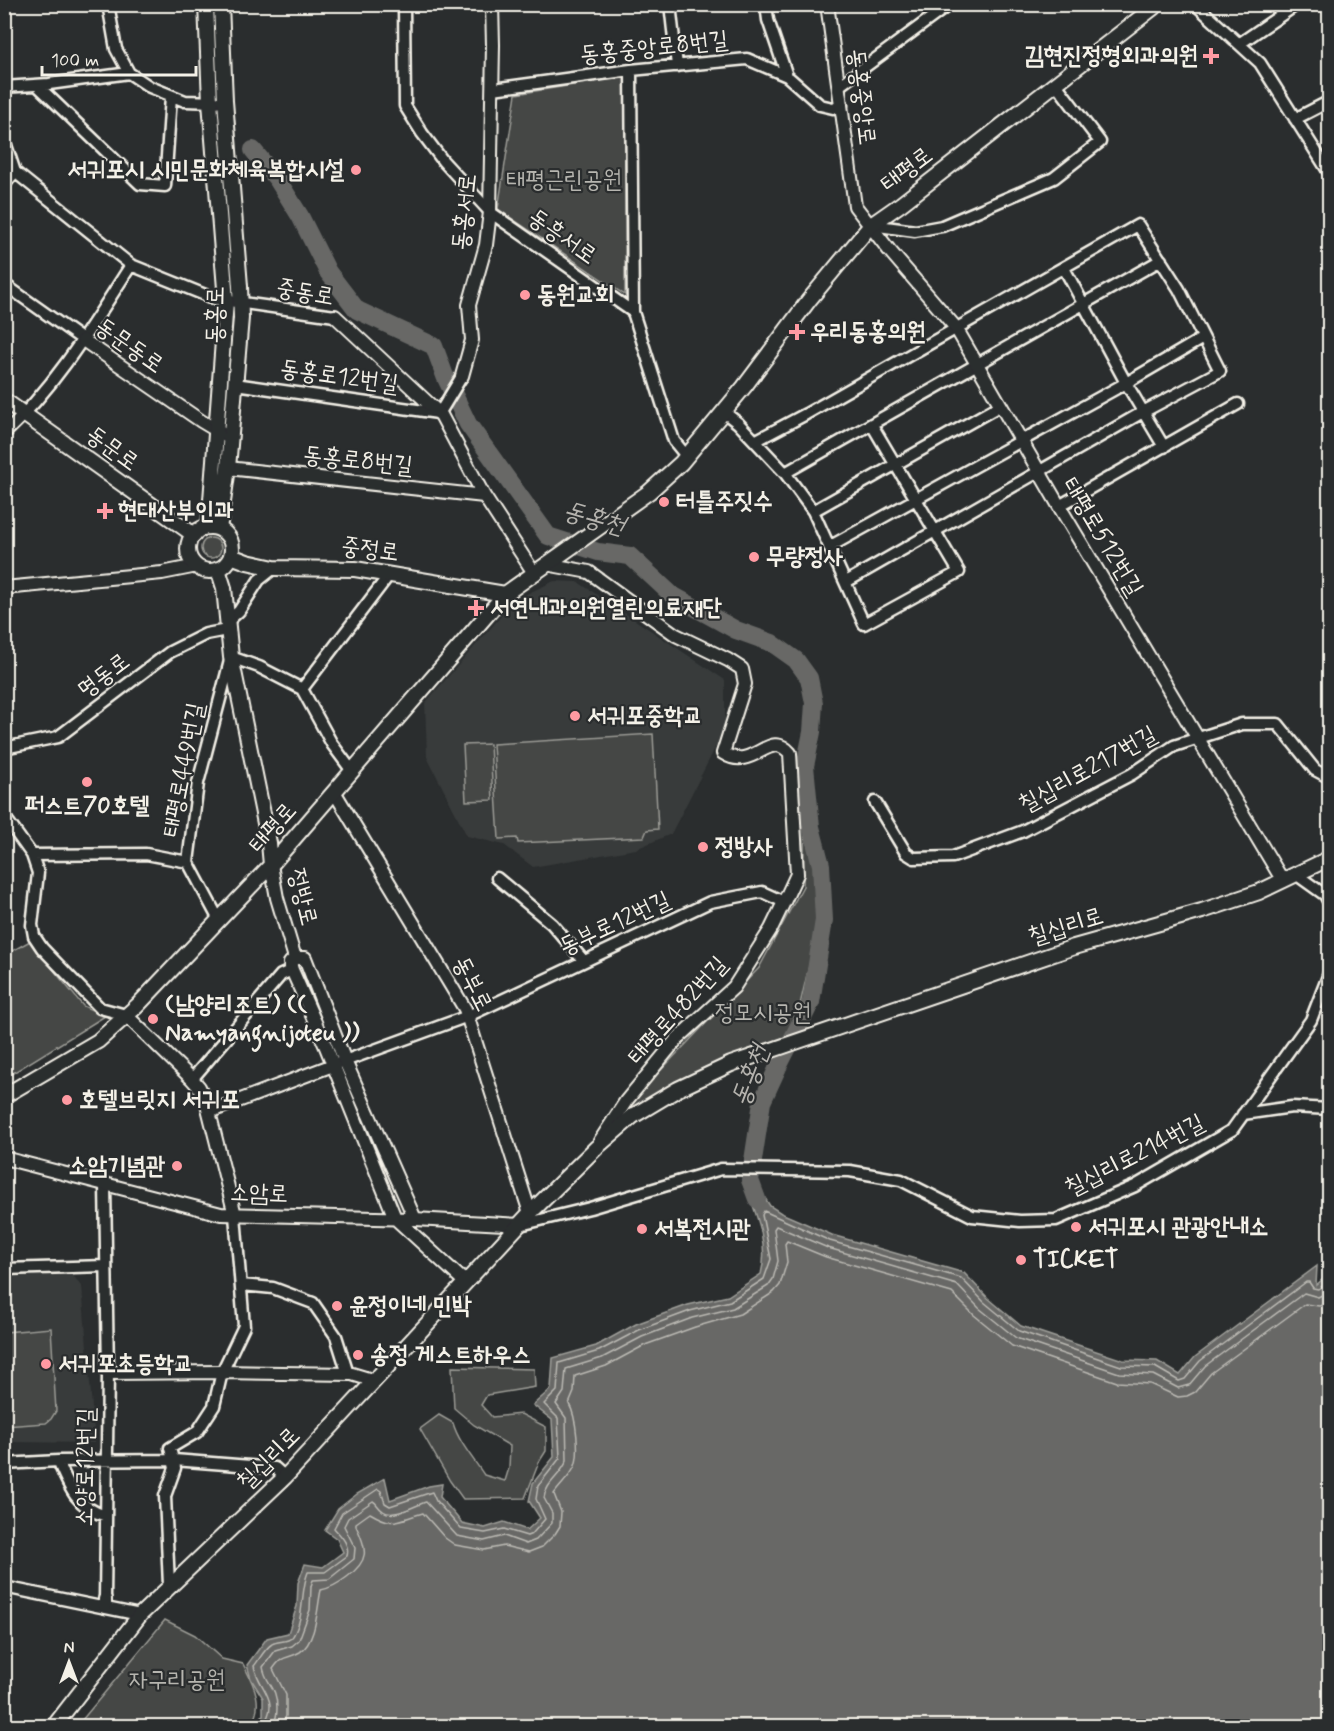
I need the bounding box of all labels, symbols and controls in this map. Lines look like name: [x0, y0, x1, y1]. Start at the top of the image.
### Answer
street label: 동홍중앙로8번길: [578, 25, 730, 71]
scale bar: [42, 39, 196, 77]
place label: 김현진정형외과의원: [1024, 41, 1198, 72]
street label: 동홍중앙로: [840, 47, 882, 147]
marker: 김현진정형외과의원: [1202, 47, 1220, 65]
text: 100 m: [51, 49, 99, 73]
street label: 태평로: [875, 140, 939, 200]
place label: 서귀포시 시민문화체육복합시설: [67, 155, 345, 186]
marker: 서귀포시 시민문화체육복합시설: [349, 163, 363, 177]
park label: 태평근린공원: [506, 165, 622, 196]
street label: 동홍서로: [446, 172, 484, 252]
street label: 동흥서로: [521, 202, 603, 272]
street label: 중동로: [274, 273, 336, 313]
place label: 동원교회: [537, 280, 614, 311]
street label: 동홍로: [200, 286, 232, 344]
marker: 동원교회: [518, 288, 532, 302]
street label: 동문동로: [88, 311, 170, 381]
place label: 우리동홍의원: [810, 317, 926, 348]
marker: 우리동홍의원: [788, 323, 806, 341]
street label: 동홍로12번길: [278, 353, 400, 401]
street label: 동문로: [79, 419, 145, 479]
street label: 동홍로8번길: [302, 440, 414, 482]
street label: 태평로512번길: [1054, 472, 1150, 602]
place label: 터틀주짓수: [676, 487, 773, 518]
water label: 동홍천: [559, 494, 632, 545]
marker: 터틀주짓수: [657, 495, 671, 509]
place label: 현대산부인과: [118, 496, 234, 527]
marker: 현대산부인과: [96, 502, 114, 520]
street label: 중정로: [339, 531, 401, 569]
place label: 무량정사: [766, 542, 843, 573]
marker: 무량정사: [747, 550, 761, 564]
place label: 서연내과의원열린의료재단: [490, 593, 722, 624]
marker: 서연내과의원열린의료재단: [467, 599, 485, 617]
street label: 명동로: [72, 646, 136, 706]
street label: 태평로449번길: [156, 700, 212, 840]
place label: 서귀포중학교: [587, 701, 703, 732]
marker: 서귀포중학교: [568, 709, 582, 723]
street label: 칠십리로217번길: [1014, 719, 1162, 821]
marker: 퍼스트70호텔: [80, 775, 94, 789]
place label: 퍼스트70호텔: [25, 791, 150, 822]
street label: 태평로: [242, 796, 304, 860]
place label: 정방사: [715, 832, 773, 863]
marker: 정방사: [696, 840, 710, 854]
street label: 정방로: [280, 865, 324, 929]
street label: 동부로12번길: [554, 885, 676, 963]
street label: 칠십리로: [1025, 901, 1107, 953]
street label: 태평로482번길: [621, 950, 735, 1072]
street label: 동부로: [445, 951, 499, 1017]
place label: (남양리조트) (( Namyangnijoteu )): [165, 990, 360, 1052]
park label: 정모시공원: [715, 998, 811, 1029]
marker: (남양리조트) (( Namyangnijoteu )): [146, 1012, 160, 1026]
water label: 동홍천: [724, 1038, 779, 1111]
place label: 호텔브릿지 서귀포: [79, 1085, 240, 1116]
marker: 호텔브릿지 서귀포: [60, 1093, 74, 1107]
street label: 칠십리로214번길: [1060, 1108, 1210, 1204]
place label: 소암기념관: [68, 1151, 166, 1182]
marker: 소암기념관: [170, 1159, 184, 1173]
street label: 소암로: [230, 1177, 288, 1211]
place label: 서귀포시 관광안내소: [1088, 1212, 1268, 1243]
place label: 서복전시관: [654, 1214, 751, 1245]
marker: 서귀포시 관광안내소: [1069, 1220, 1083, 1234]
marker: 서복전시관: [635, 1222, 649, 1236]
place label: TICKET: [1033, 1245, 1119, 1276]
marker: TICKET: [1014, 1253, 1028, 1267]
place label: 윤정이네 민박: [349, 1291, 472, 1322]
marker: 윤정이네 민박: [330, 1299, 344, 1313]
place label: 송정 게스트하우스: [370, 1340, 531, 1371]
marker: 송정 게스트하우스: [351, 1348, 365, 1362]
place label: 서귀포초등학교: [58, 1349, 193, 1380]
marker: 서귀포초등학교: [39, 1357, 53, 1371]
street label: 소양로12번길: [69, 1407, 103, 1527]
street label: 칠십리로: [231, 1421, 307, 1497]
north arrow: [39, 1632, 99, 1692]
text: N: [64, 1638, 74, 1659]
park label: 자구리공원: [129, 1665, 225, 1696]

